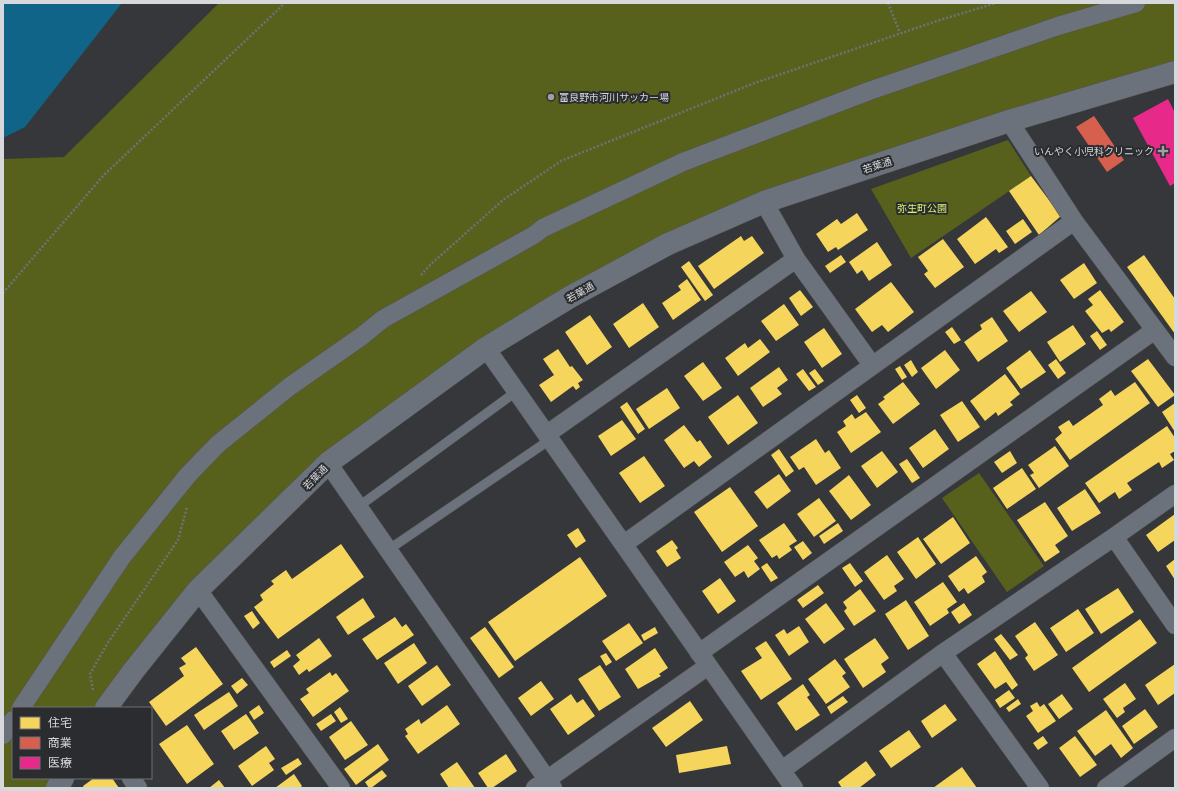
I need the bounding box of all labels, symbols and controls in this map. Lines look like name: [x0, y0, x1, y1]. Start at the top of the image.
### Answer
place label: 富良野市河川サッカー場: [559, 91, 669, 104]
marker: 富良野市河川サッカー場: [546, 92, 556, 102]
place label: いんやく小児科クリニック: [1034, 145, 1154, 158]
marker: いんやく小児科クリニック: [1157, 145, 1169, 157]
street label: 若葉通: [861, 155, 893, 176]
park label: 弥生町公園: [897, 202, 947, 215]
street label: 若葉通: [564, 279, 597, 305]
street label: 若葉通: [300, 462, 331, 493]
legend: [12, 707, 152, 779]
text: 住宅: [48, 715, 72, 730]
text: 商業: [48, 735, 72, 750]
text: 医療: [48, 755, 72, 770]

